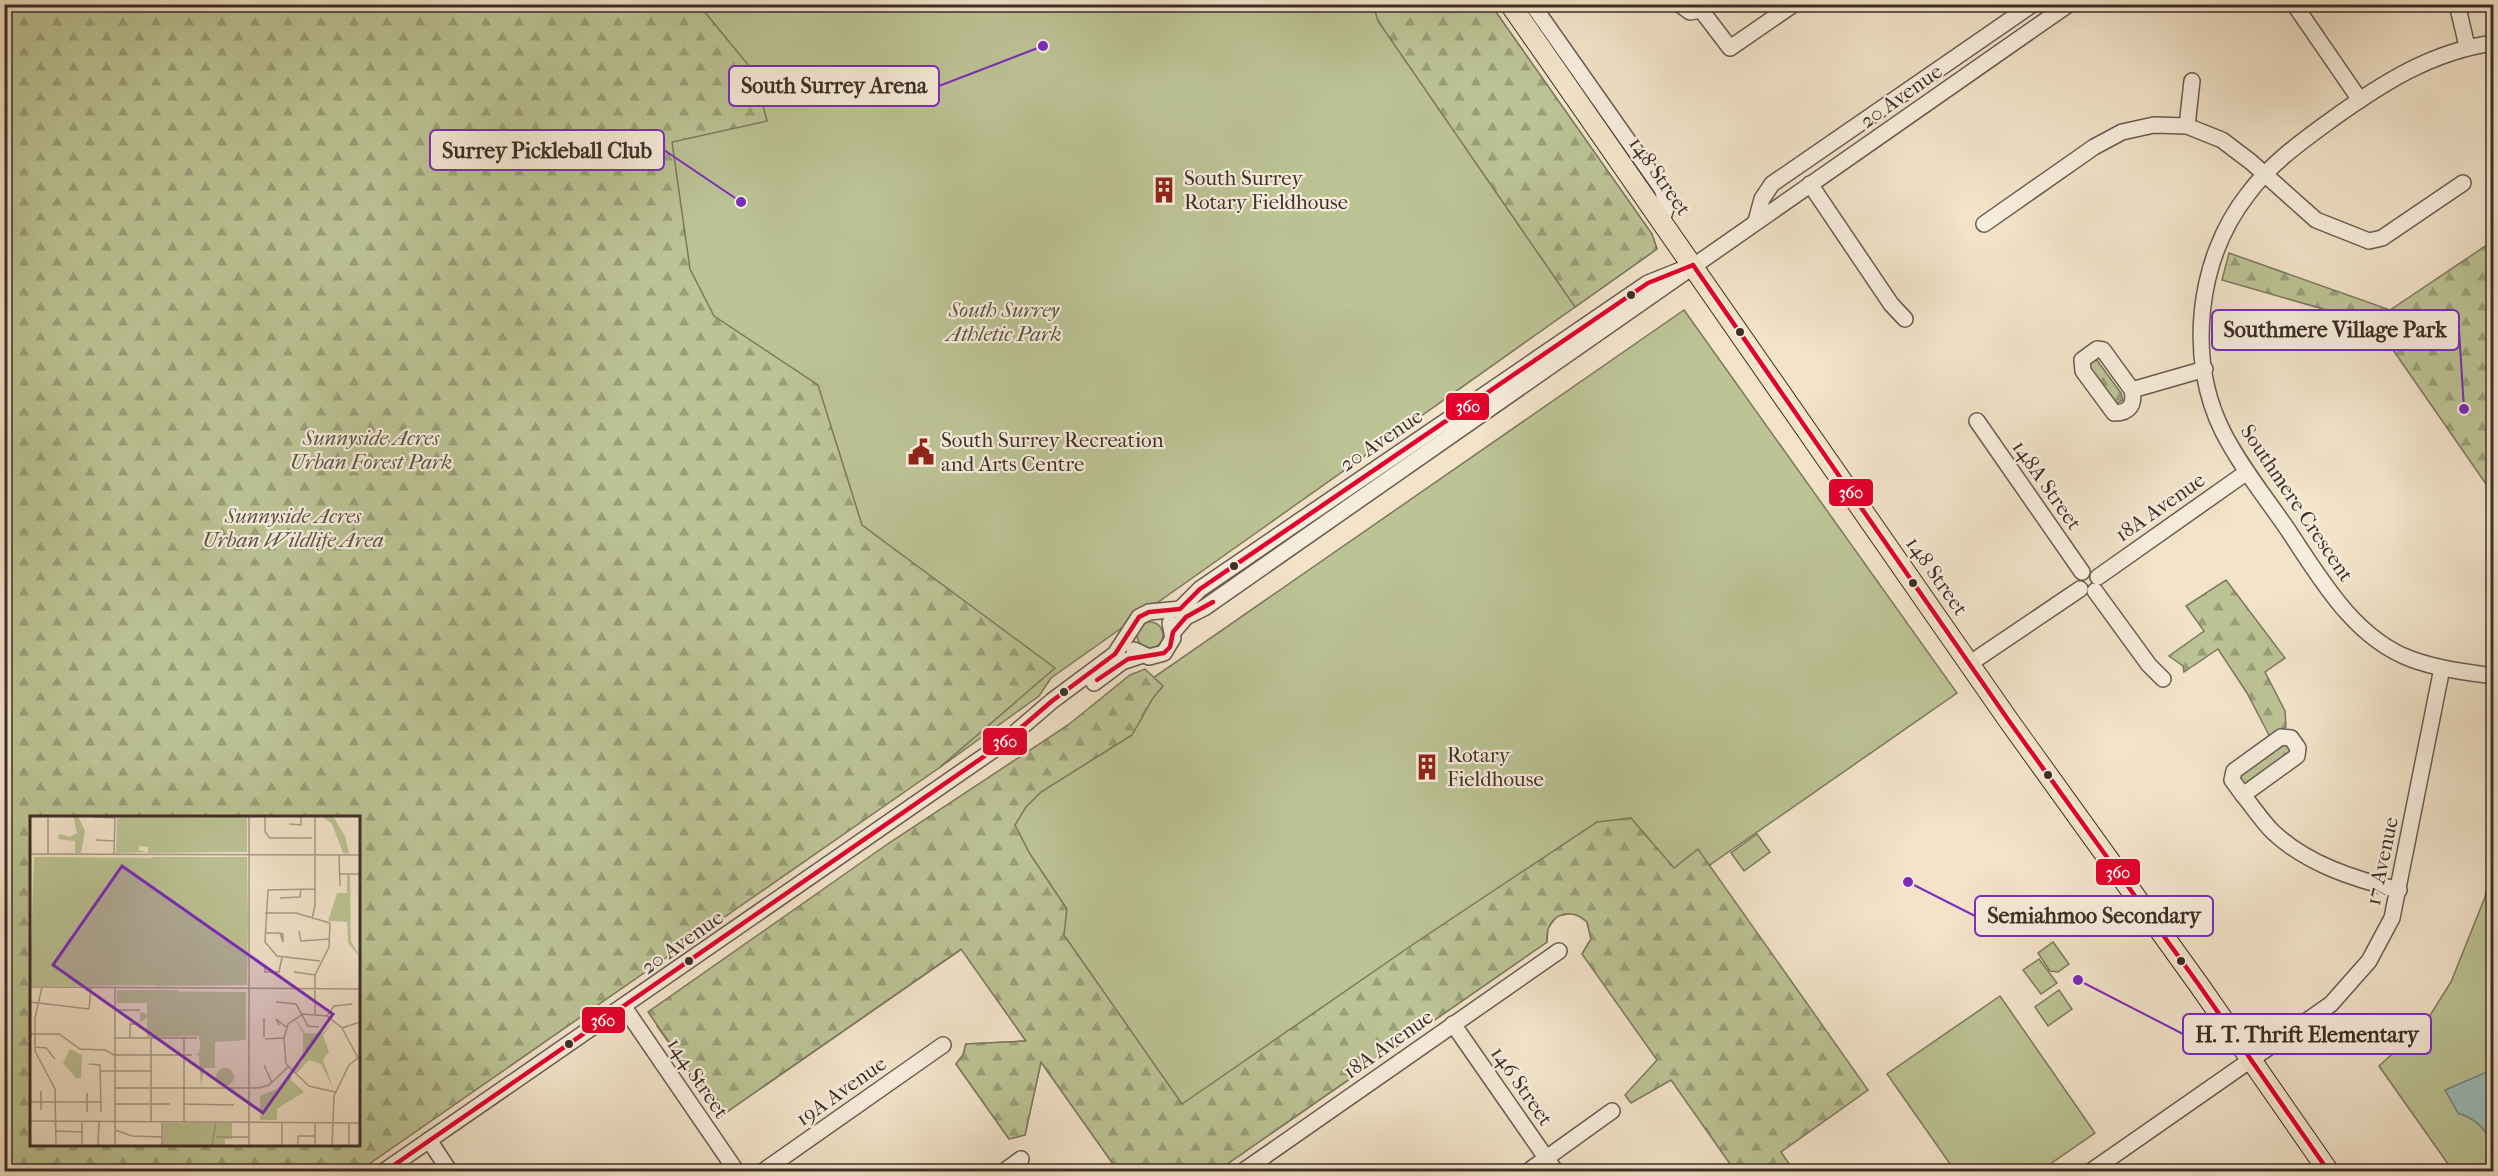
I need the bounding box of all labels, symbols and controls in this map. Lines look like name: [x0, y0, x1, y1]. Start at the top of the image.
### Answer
street label: 20 Avenue: [1855, 59, 1947, 133]
callout: South Surrey Arena: [729, 66, 939, 106]
text: South Surrey Arena: [741, 73, 928, 99]
callout: Surrey Pickleball Club: [430, 130, 664, 170]
street label: 148 Street: [1624, 132, 1696, 220]
text: Surrey Pickleball Club: [442, 138, 652, 164]
place label: South Surrey Rotary Fieldhouse: [1184, 166, 1348, 214]
building icon: South Surrey Rotary Fieldhouse: [1149, 175, 1179, 205]
unlabelled marker: [1625, 289, 1637, 301]
park label: South Surrey Athletic Park: [944, 298, 1061, 346]
callout: Southmere Village Park: [2212, 310, 2459, 350]
text: Southmere Village Park: [2223, 317, 2447, 343]
unlabelled marker: [1734, 326, 1746, 338]
line badge: 360: [1445, 392, 1490, 421]
text: 360: [1456, 397, 1480, 417]
street label: 20 Avenue: [1335, 404, 1427, 476]
street label: Southmere Crescent: [2236, 420, 2359, 586]
park label: Sunnyside Acres Urban Forest Park: [290, 426, 452, 474]
place label: South Surrey Recreation and Arts Centre: [941, 428, 1164, 476]
street label: 148A Street: [2007, 436, 2087, 535]
public building icon: South Surrey Recreation and Arts Centre: [906, 437, 936, 467]
street label: 18A Avenue: [2111, 467, 2209, 547]
line badge: 360: [1828, 478, 1874, 507]
text: 360: [1839, 483, 1863, 503]
park label: Sunnyside Acres Urban Wildlife Area: [202, 504, 384, 552]
street label: 148 Street: [1901, 532, 1973, 620]
unlabelled marker: [1228, 560, 1240, 572]
unlabelled marker: [1907, 577, 1919, 589]
unlabelled marker: [1058, 686, 1070, 698]
line badge: 360: [982, 727, 1028, 756]
text: 360: [993, 732, 1017, 752]
place label: Rotary Fieldhouse: [1447, 743, 1544, 791]
building icon: Rotary Fieldhouse: [1412, 752, 1442, 782]
unlabelled marker: [2042, 769, 2054, 781]
street label: 17 Avenue: [2361, 815, 2403, 907]
inset map: [30, 816, 360, 1146]
line badge: 360: [2095, 858, 2141, 886]
text: 360: [2106, 863, 2130, 883]
callout: Semiahmoo Secondary: [1975, 896, 2213, 936]
text: Semiahmoo Secondary: [1987, 903, 2202, 929]
street label: 20 Avenue: [636, 905, 728, 979]
unlabelled marker: [683, 955, 695, 967]
unlabelled marker: [2175, 955, 2187, 967]
street label: 18A Avenue: [1339, 1004, 1437, 1084]
line badge: 360: [581, 1006, 626, 1034]
text: 360: [591, 1011, 615, 1031]
callout: H. T. Thrift Elementary: [2183, 1014, 2431, 1054]
text: H. T. Thrift Elementary: [2195, 1022, 2420, 1048]
street label: 144 Street: [662, 1033, 734, 1123]
unlabelled marker: [563, 1038, 575, 1050]
street label: 146 Street: [1486, 1042, 1558, 1131]
street label: 19A Avenue: [791, 1051, 891, 1131]

